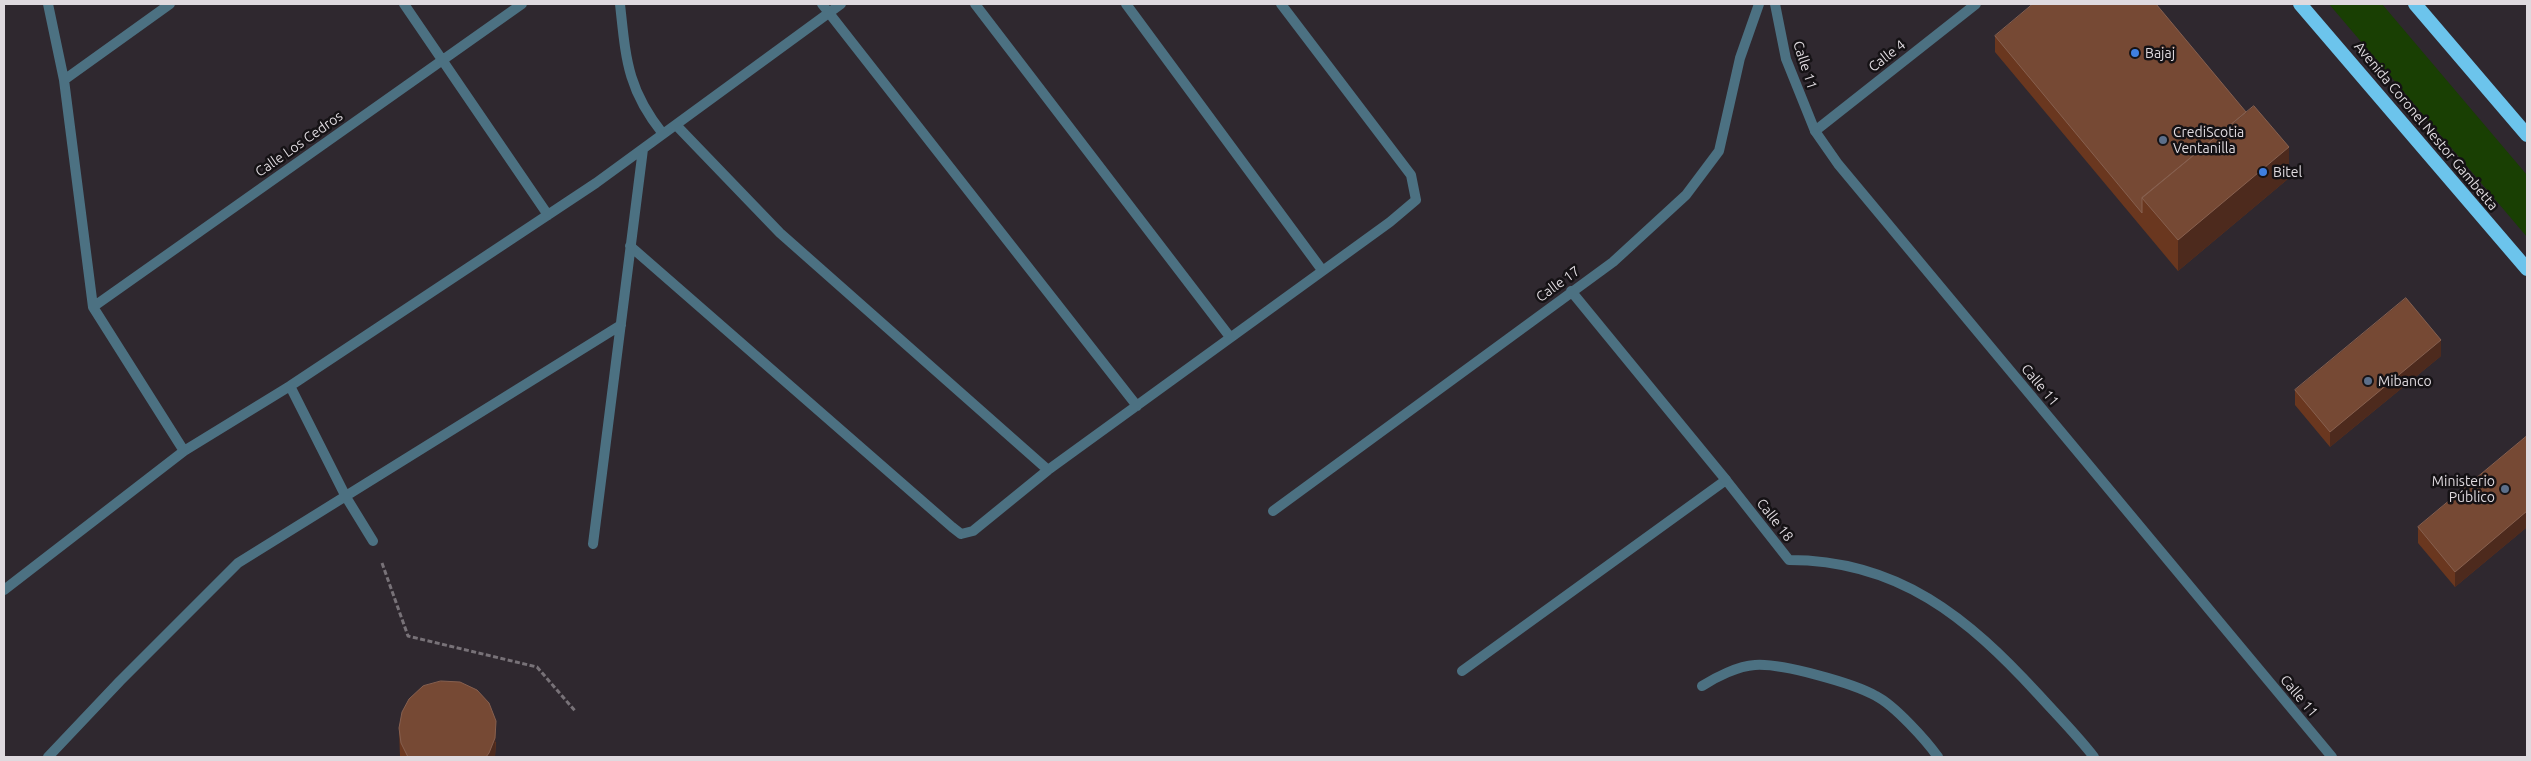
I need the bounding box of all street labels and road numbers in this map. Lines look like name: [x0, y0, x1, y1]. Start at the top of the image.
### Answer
street label: Calle 4: [1865, 36, 1909, 76]
street label: Avenida Coronel Nestor Gambetta: [2350, 38, 2502, 214]
street label: Calle 11: [1789, 39, 1821, 91]
street label: Calle Los Cedros: [252, 108, 346, 180]
street label: Calle 17: [1533, 263, 1583, 305]
street label: Calle 11: [2018, 361, 2062, 409]
street label: Calle 18: [1753, 495, 1797, 545]
street label: Calle 11: [2277, 672, 2321, 720]

